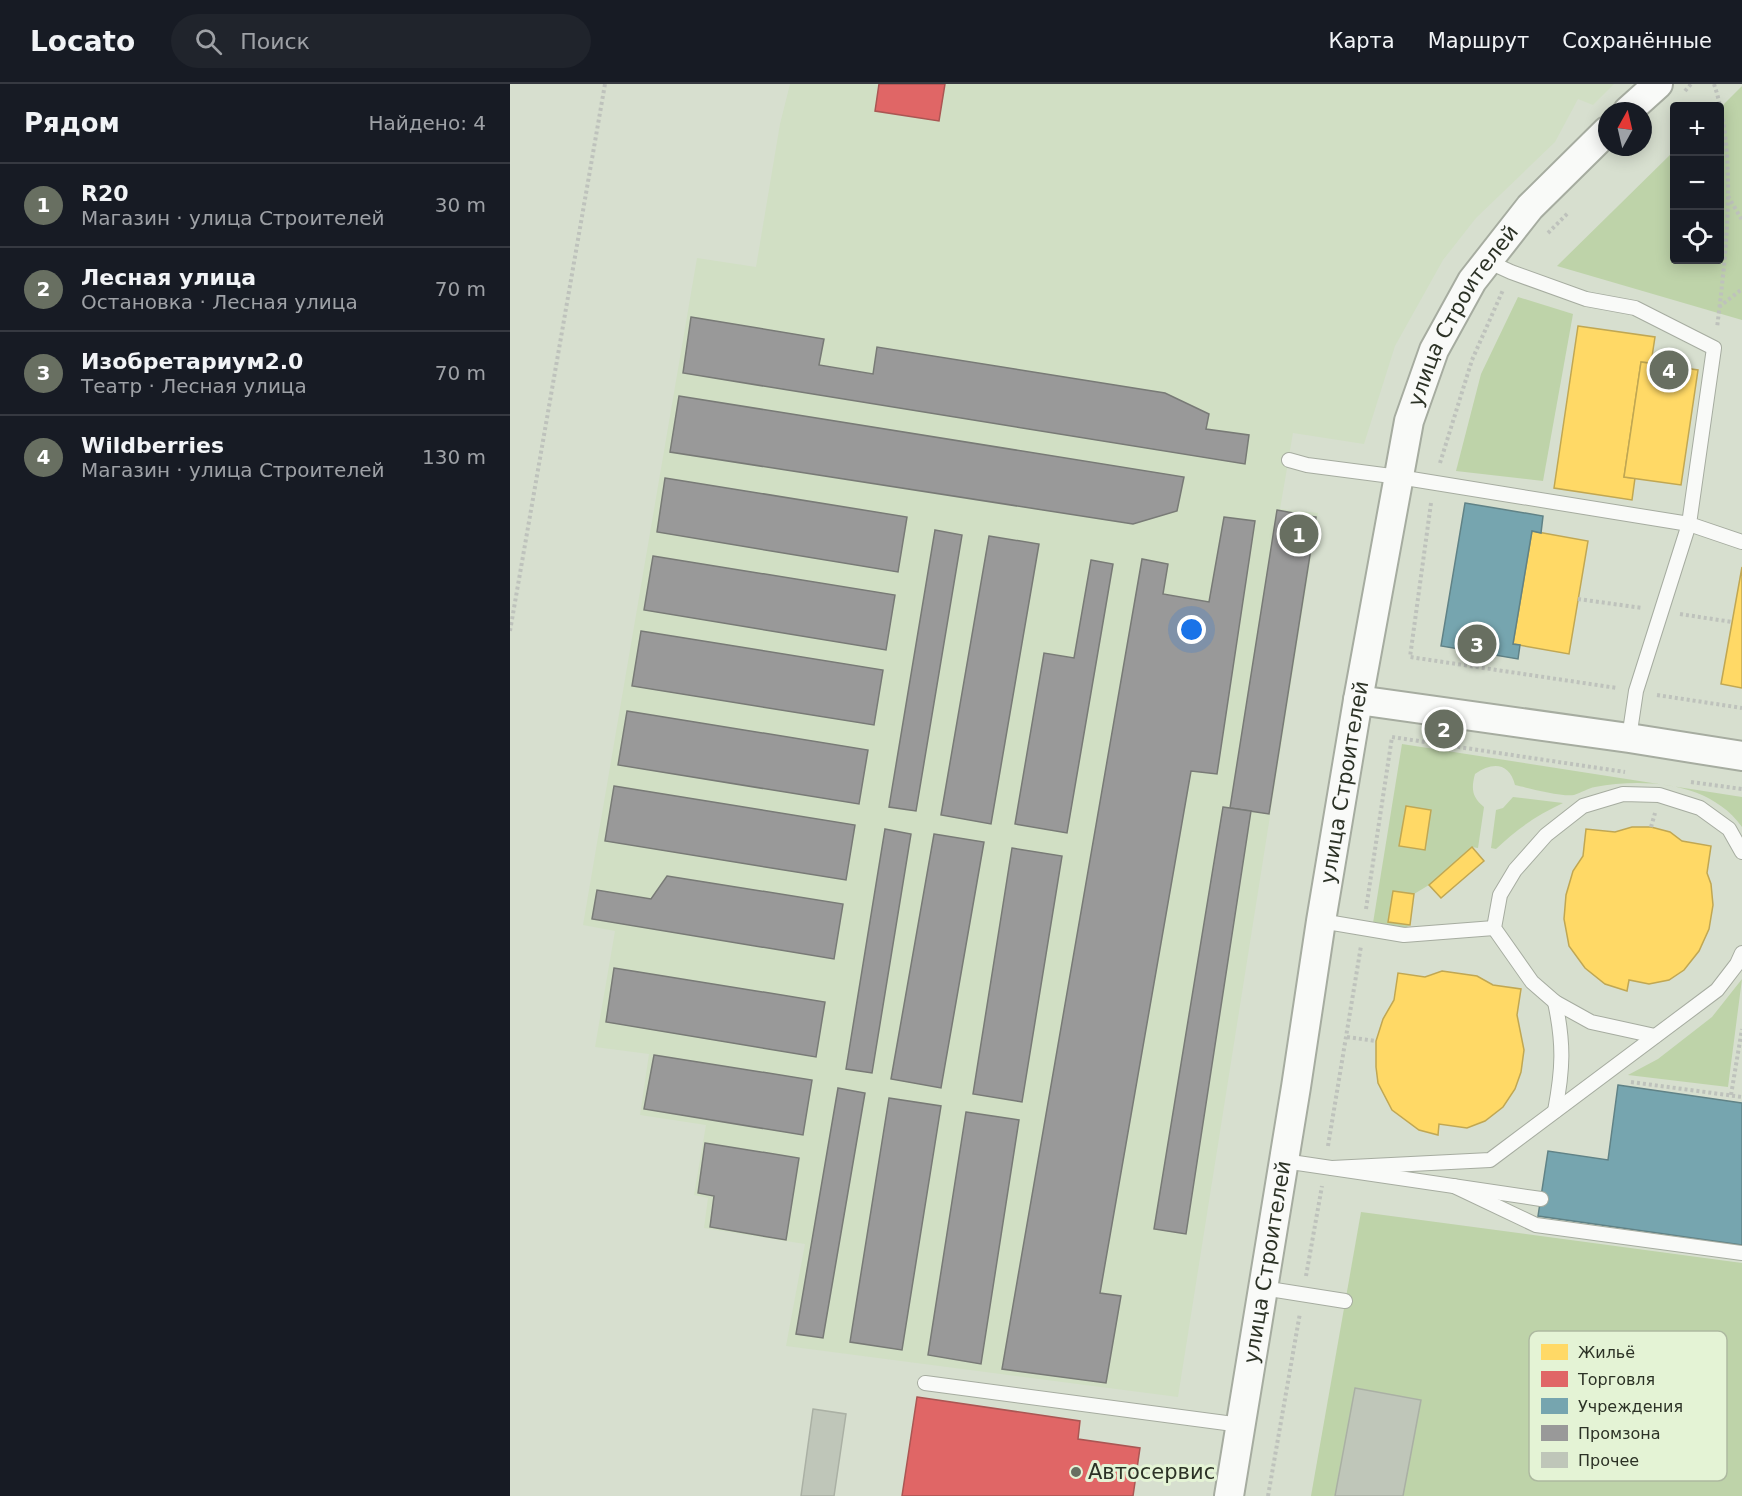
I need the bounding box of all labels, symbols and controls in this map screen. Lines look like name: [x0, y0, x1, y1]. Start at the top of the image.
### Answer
search box: [171, 14, 591, 68]
text: Locato: [30, 25, 135, 58]
icon: search: [192, 25, 225, 58]
text: Поиск: [240, 29, 310, 54]
text: Карта: [1329, 29, 1395, 53]
text: Маршрут: [1428, 29, 1529, 53]
text: Сохранённые: [1562, 29, 1712, 53]
north arrow: [1598, 102, 1652, 156]
map controls: [1670, 102, 1724, 264]
button: +: [1670, 102, 1724, 156]
text: Рядом: [24, 108, 120, 138]
text: Найдено: 4: [368, 111, 486, 135]
button: −: [1670, 156, 1724, 210]
text: R20: [81, 181, 129, 206]
text: 1: [37, 193, 50, 217]
text: 30 m: [435, 193, 486, 217]
text: Магазин · улица Строителей: [81, 206, 385, 230]
button: locate: [1670, 210, 1724, 264]
street label: улица Строителей: [1403, 220, 1523, 410]
text: Лесная улица: [81, 265, 256, 290]
text: 2: [37, 277, 50, 301]
text: 70 m: [435, 277, 486, 301]
text: Остановка · Лесная улица: [81, 290, 358, 314]
pin: 4: [1650, 348, 1688, 392]
text: Изобретариум2.0: [81, 349, 303, 374]
text: 3: [37, 361, 50, 385]
text: 70 m: [435, 361, 486, 385]
text: Театр · Лесная улица: [81, 374, 307, 398]
text: Wildberries: [81, 433, 224, 458]
text: 4: [37, 445, 50, 469]
text: 130 m: [422, 445, 486, 469]
text: Магазин · улица Строителей: [81, 458, 385, 482]
pin: 1: [1280, 512, 1318, 556]
your location: [1177, 615, 1206, 644]
pin: 3: [1458, 622, 1496, 666]
street label: улица Строителей: [1315, 679, 1373, 885]
pin: 2: [1424, 706, 1464, 752]
street label: улица Строителей: [1239, 1159, 1296, 1365]
legend: [1529, 1331, 1727, 1481]
text: Жильё: [1578, 1343, 1635, 1362]
text: Торговля: [1577, 1370, 1655, 1389]
text: Учреждения: [1578, 1397, 1683, 1416]
text: Промзона: [1578, 1424, 1661, 1443]
text: Прочее: [1578, 1451, 1639, 1470]
place label: Автосервис: [1088, 1460, 1215, 1484]
marker: Автосервис: [1069, 1465, 1083, 1479]

